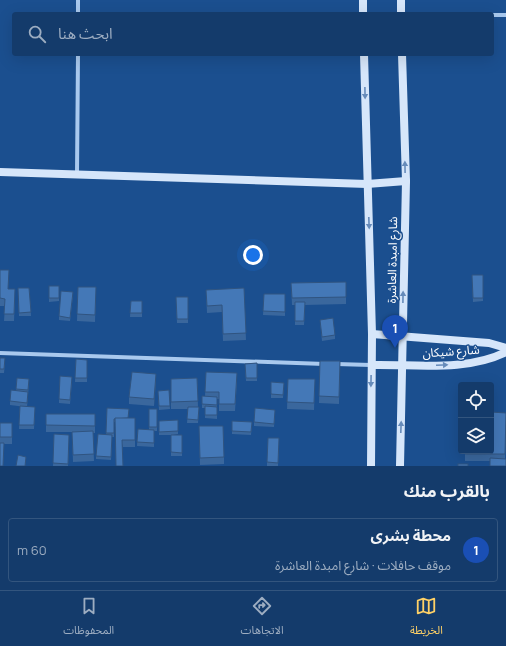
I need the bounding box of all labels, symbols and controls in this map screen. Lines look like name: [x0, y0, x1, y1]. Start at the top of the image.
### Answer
search box: [12, 12, 494, 56]
icon: search: [26, 23, 48, 45]
text: ابحث هنا: [58, 23, 113, 44]
one-way arrow: [362, 87, 368, 100]
one-way arrow: [402, 160, 408, 173]
street label: شارع امبدة العاشرة: [383, 216, 402, 304]
one-way arrow: [365, 217, 372, 229]
your location: [243, 245, 263, 265]
one-way arrow: [400, 290, 406, 303]
pin: 1: [382, 315, 408, 348]
street label: شارع شيكان: [422, 341, 480, 362]
one-way arrow: [436, 361, 448, 368]
one-way arrow: [368, 375, 374, 388]
map controls: [458, 382, 494, 454]
button: locate: [458, 382, 494, 418]
button: layers: [458, 418, 494, 454]
one-way arrow: [398, 420, 404, 433]
text: بالقرب منك: [404, 479, 490, 502]
text: محطة بشرى: [371, 525, 451, 546]
text: 60 m: [17, 541, 47, 559]
text: 1: [473, 541, 479, 559]
text: موقف حافلات · شارع امبدة العاشرة: [275, 556, 451, 574]
tab: المحفوظات: [63, 595, 114, 642]
tab: الاتجاهات: [241, 595, 284, 642]
tab: الخريطة: [410, 595, 443, 642]

